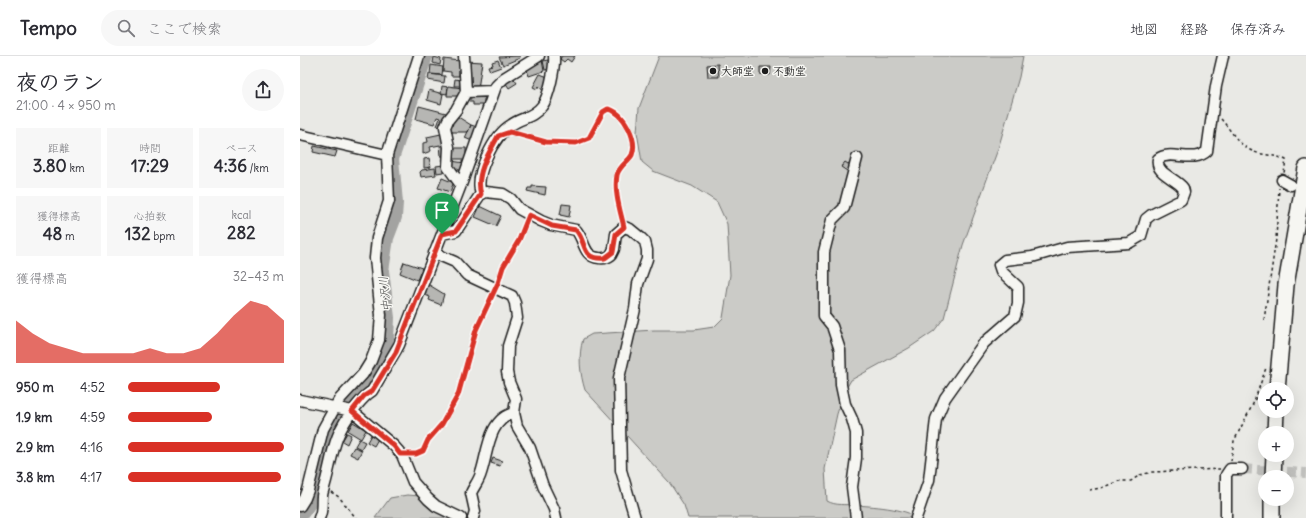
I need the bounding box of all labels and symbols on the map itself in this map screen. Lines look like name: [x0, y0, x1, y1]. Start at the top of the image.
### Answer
place label: 大師堂: [721, 64, 754, 78]
place label: 不動堂: [773, 64, 806, 78]
marker: 大師堂: [708, 66, 718, 76]
marker: 不動堂: [760, 66, 770, 76]
pin: [425, 193, 459, 234]
water label: 中沢川: [375, 275, 394, 313]

